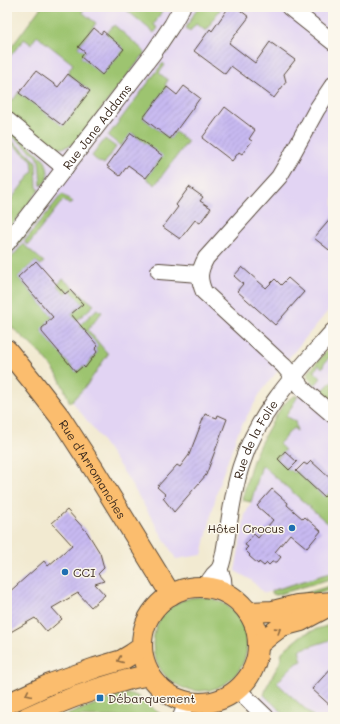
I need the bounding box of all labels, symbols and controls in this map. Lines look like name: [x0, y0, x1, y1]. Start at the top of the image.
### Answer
street label: Rue Jane Addams: [59, 80, 135, 173]
street label: Rue de la Folie: [229, 396, 281, 481]
street label: Rue d'Arromanches: [56, 416, 130, 522]
place label: Hôtel Crocus: [208, 520, 284, 536]
marker: Hôtel Crocus: [287, 523, 297, 533]
place label: CCI: [73, 564, 95, 580]
marker: CCI: [60, 567, 70, 577]
one-way arrow: [274, 627, 281, 634]
one-way arrow: [116, 655, 123, 663]
one-way arrow: [25, 689, 33, 697]
place label: Débarquement: [108, 690, 195, 706]
marker: Débarquement: [95, 693, 105, 703]

